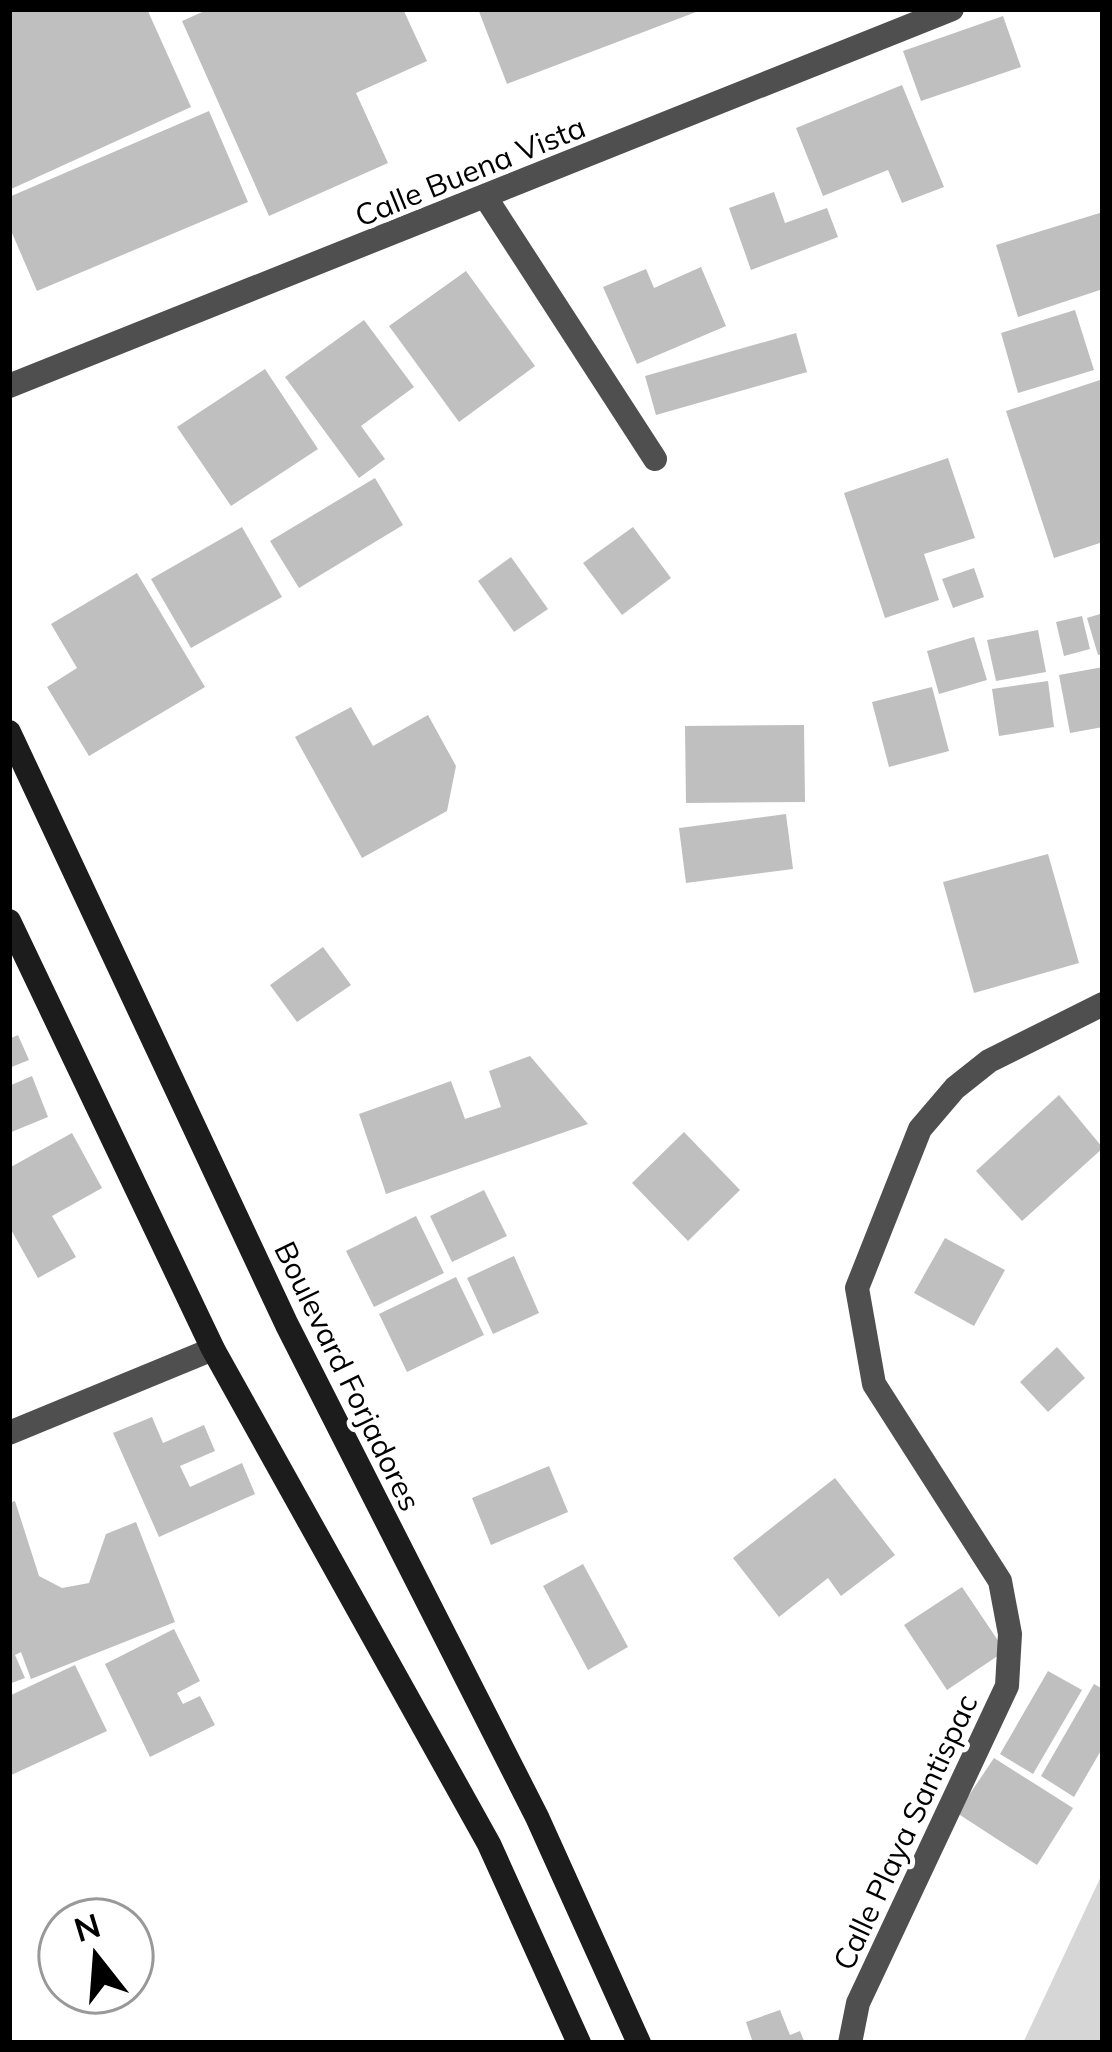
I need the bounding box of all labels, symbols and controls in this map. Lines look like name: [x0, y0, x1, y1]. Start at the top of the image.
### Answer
street label: Calle Buena Vista: [349, 107, 591, 235]
street label: Boulevard Forjadores: [266, 1235, 430, 1517]
street label: Calle Playa Santispac: [824, 1688, 986, 1976]
north arrow: [36, 1896, 156, 2016]
text: N: [69, 1904, 105, 1950]

